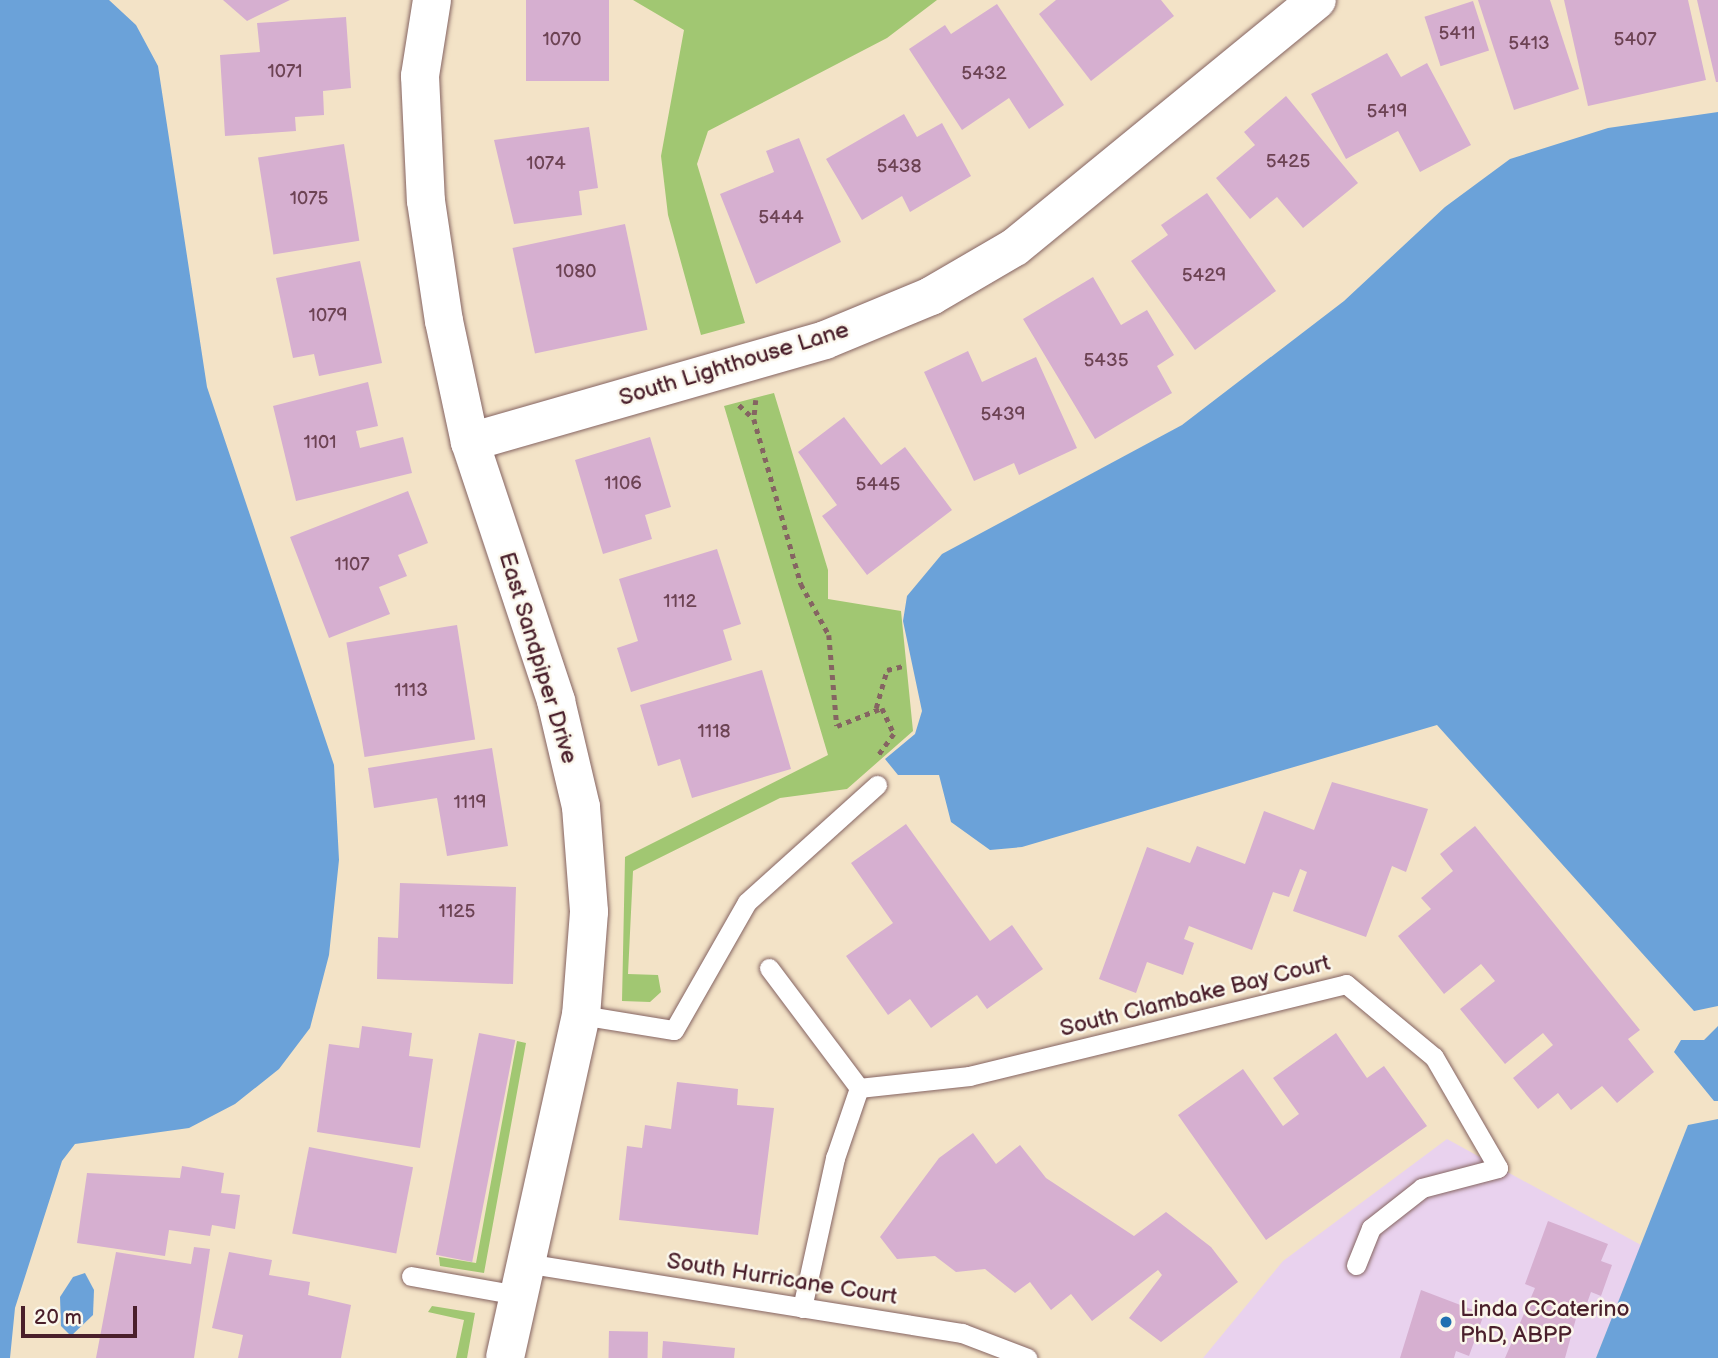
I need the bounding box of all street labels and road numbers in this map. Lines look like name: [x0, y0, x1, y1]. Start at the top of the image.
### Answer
street label: South Lighthouse Lane: [616, 316, 852, 412]
street label: East Sandpiper Drive: [493, 549, 583, 767]
street label: South Clambake Bay Court: [1056, 949, 1334, 1043]
street label: South Hurricane Court: [665, 1247, 899, 1311]

